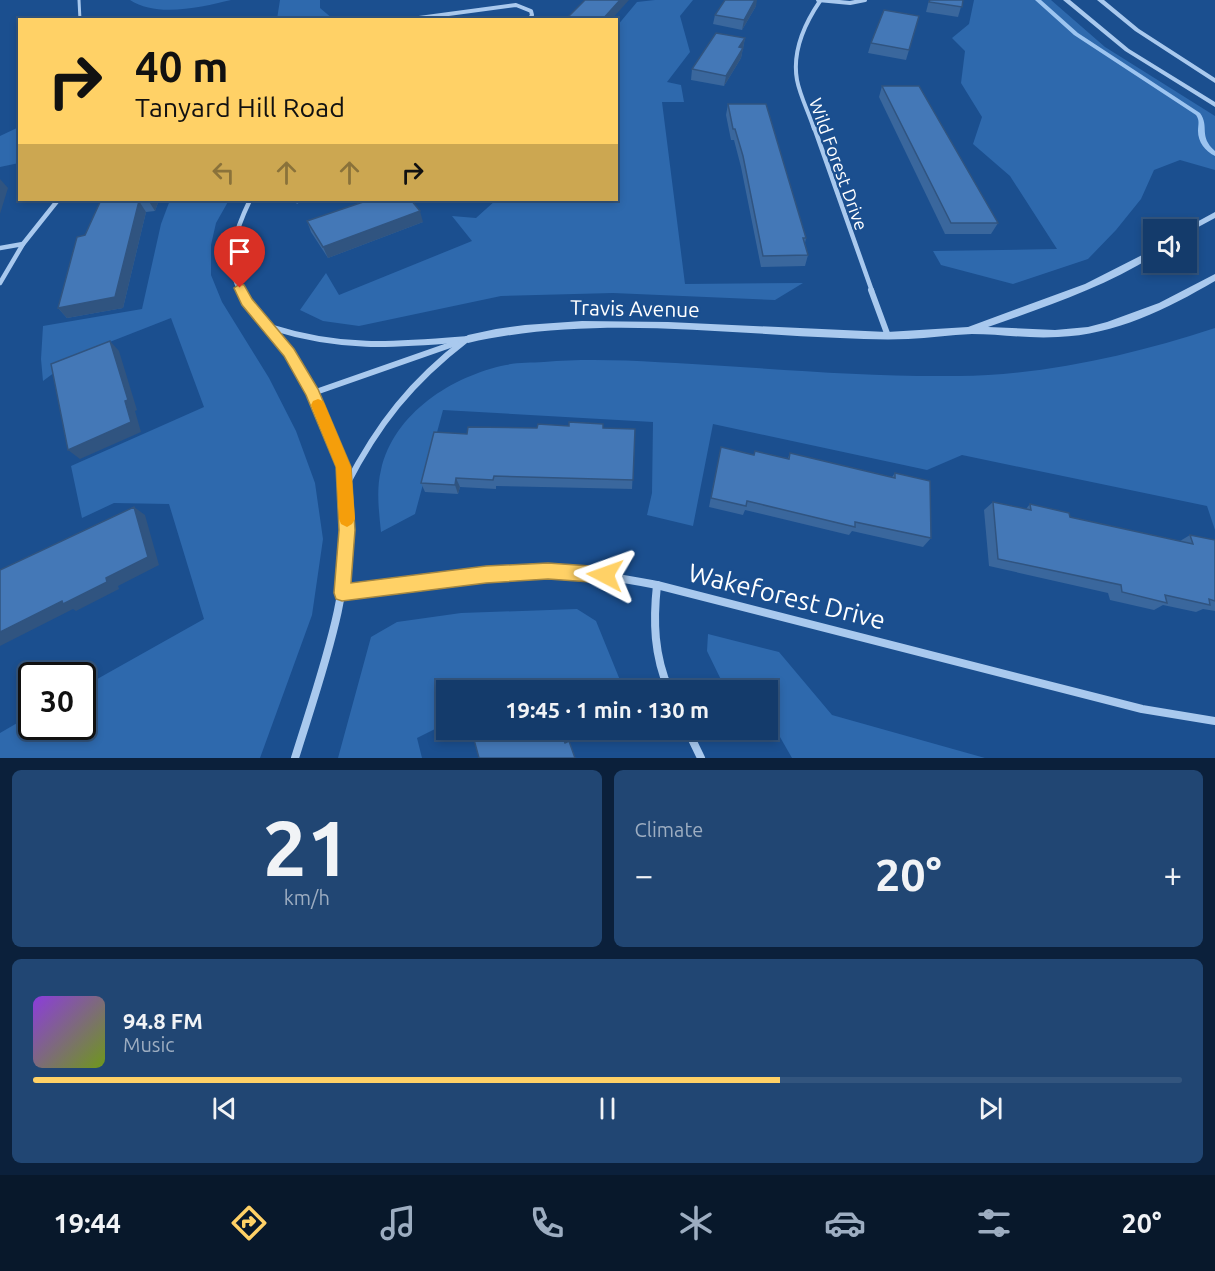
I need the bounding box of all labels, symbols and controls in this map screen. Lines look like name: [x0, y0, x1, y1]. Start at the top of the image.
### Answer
icon: right: [36, 42, 114, 120]
text: 40 m: [135, 43, 229, 90]
text: Tanyard Hill Road: [135, 92, 345, 122]
street label: Wild Forest Drive: [806, 95, 872, 233]
icon: left: [207, 156, 240, 189]
icon: ahead: [270, 156, 303, 189]
icon: ahead: [333, 156, 366, 189]
icon: right: [396, 156, 429, 189]
map controls: [1143, 219, 1197, 273]
button: sound: [1143, 219, 1197, 273]
pin: [214, 226, 265, 288]
icon: arrive: [223, 235, 256, 268]
street label: Travis Avenue: [570, 295, 700, 321]
position arrow: [573, 543, 637, 607]
street label: Wakeforest Drive: [685, 557, 889, 635]
speed limit sign: 30: [18, 662, 96, 740]
text: 19:45 · 1 min · 130 m: [505, 697, 709, 722]
text: 21: [263, 803, 351, 891]
text: Climate: [635, 818, 703, 841]
text: 20°: [875, 849, 942, 900]
text: −: [635, 856, 653, 893]
text: +: [1163, 856, 1182, 893]
text: km/h: [284, 886, 330, 909]
text: 94.8 FM: [123, 1008, 203, 1033]
text: Music: [123, 1033, 175, 1056]
icon: previous: [208, 1092, 241, 1125]
icon: pause: [591, 1092, 624, 1125]
icon: next: [974, 1092, 1007, 1125]
icon: directions: [228, 1202, 270, 1244]
icon: music: [377, 1202, 419, 1244]
icon: phone: [526, 1202, 568, 1244]
icon: climate: [675, 1202, 717, 1244]
icon: car: [824, 1202, 866, 1244]
icon: filters: [973, 1202, 1015, 1244]
text: 19:44: [53, 1208, 121, 1238]
text: 20°: [1121, 1208, 1161, 1238]

